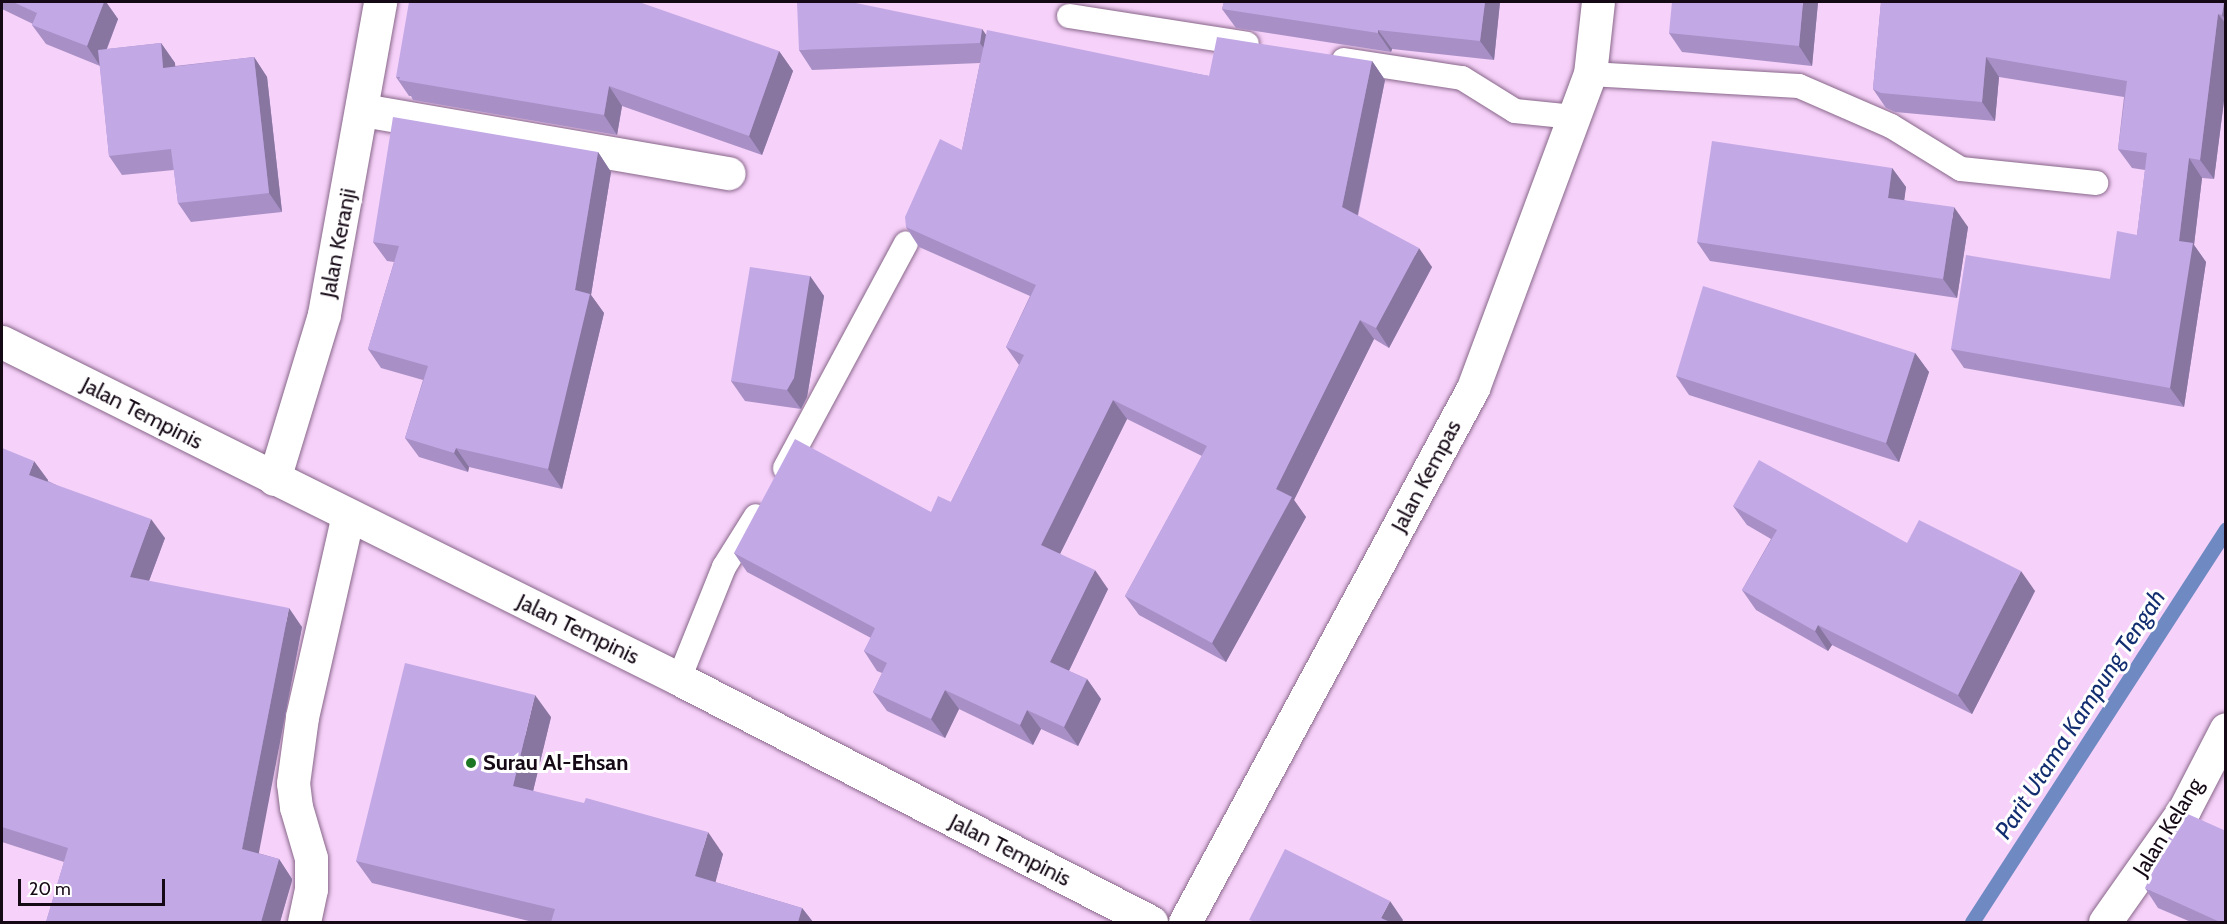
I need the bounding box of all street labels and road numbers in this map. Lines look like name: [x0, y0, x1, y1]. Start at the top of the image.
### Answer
street label: Jalan Keranji: [314, 186, 362, 300]
street label: Jalan Tempinis: [77, 371, 207, 455]
street label: Jalan Kempas: [1385, 415, 1467, 537]
street label: Jalan Tempinis: [513, 588, 643, 670]
street label: Jalan Kelang: [2127, 773, 2209, 881]
street label: Jalan Tempinis: [945, 808, 1075, 892]

